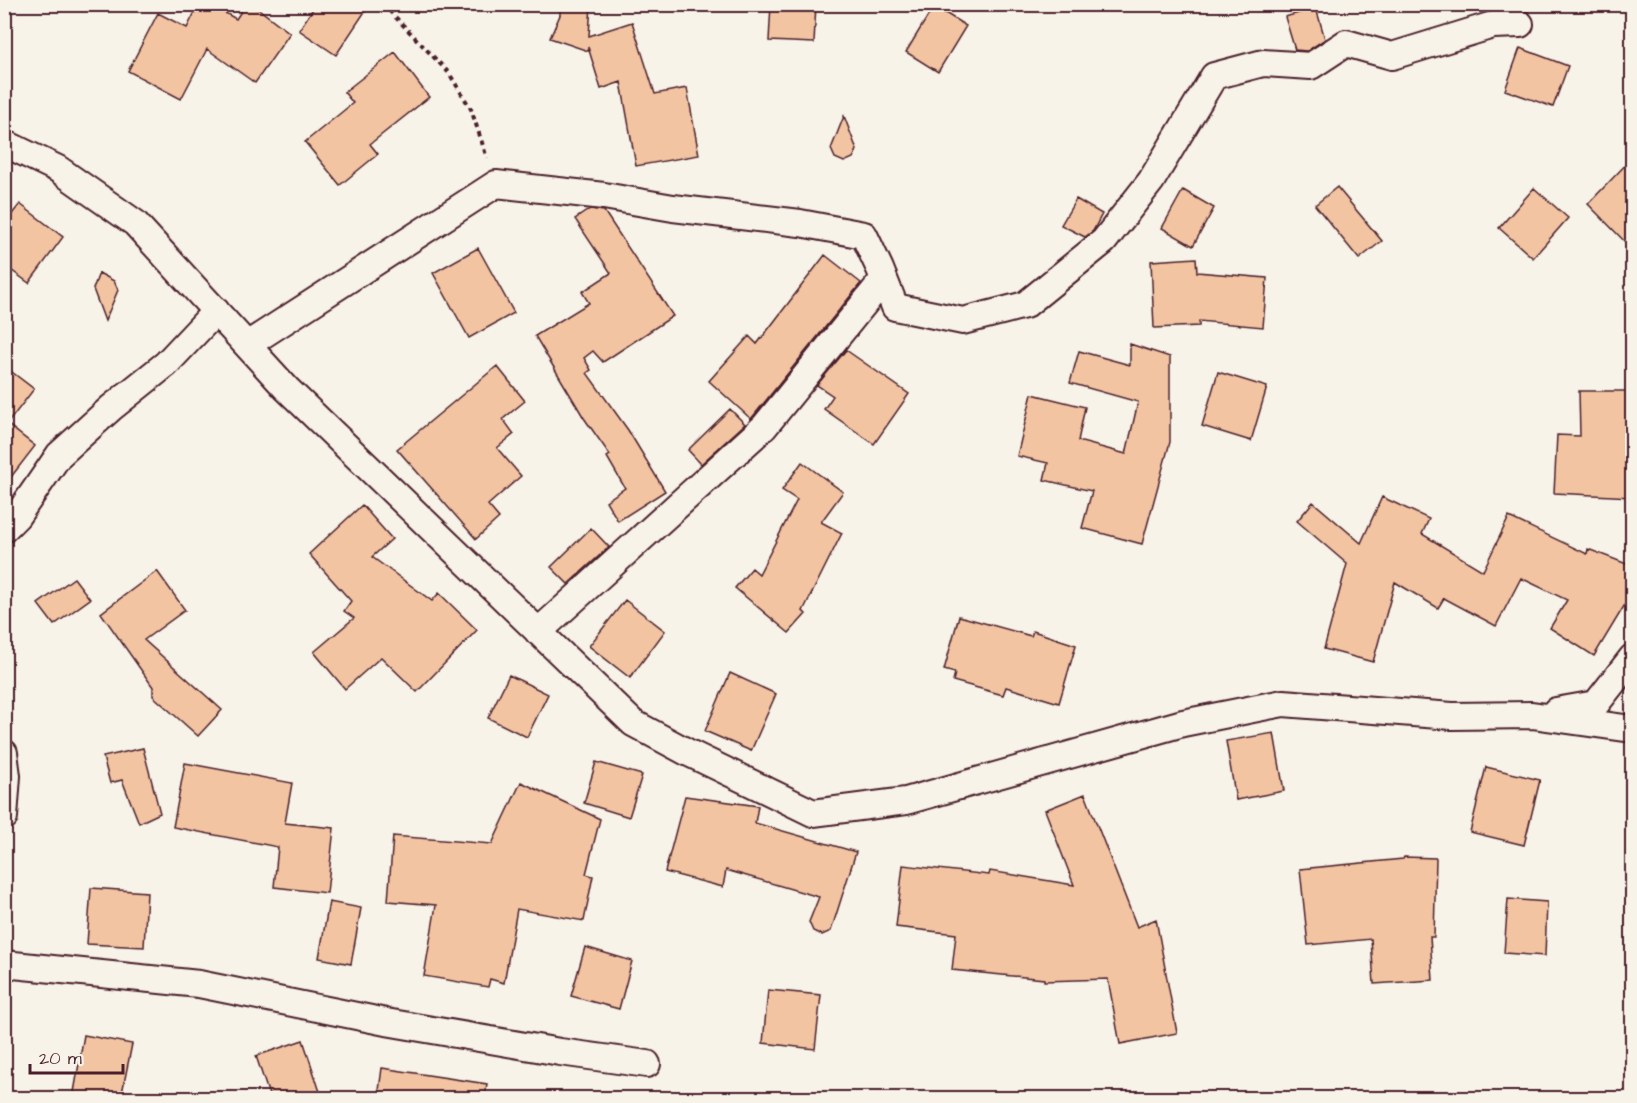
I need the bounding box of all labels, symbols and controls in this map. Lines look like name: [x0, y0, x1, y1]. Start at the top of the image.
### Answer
scale bar: [30, 1037, 123, 1075]
text: 20 m: [39, 1046, 82, 1071]

